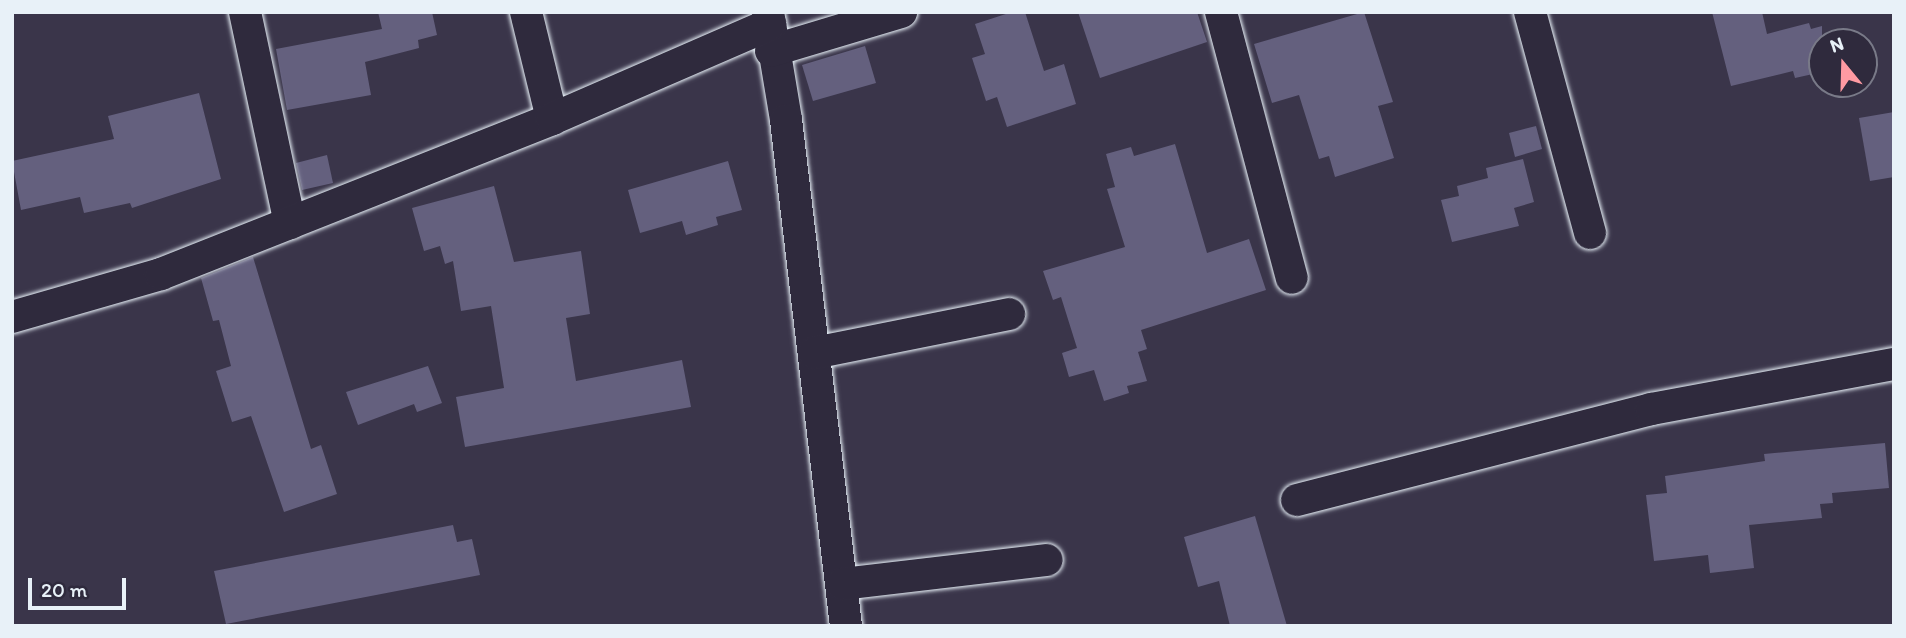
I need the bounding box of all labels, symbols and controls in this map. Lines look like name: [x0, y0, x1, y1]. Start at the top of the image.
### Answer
north arrow: [1808, 28, 1878, 98]
text: N: [1827, 32, 1846, 58]
scale bar: [32, 564, 130, 608]
text: 20 m: [41, 577, 87, 602]

